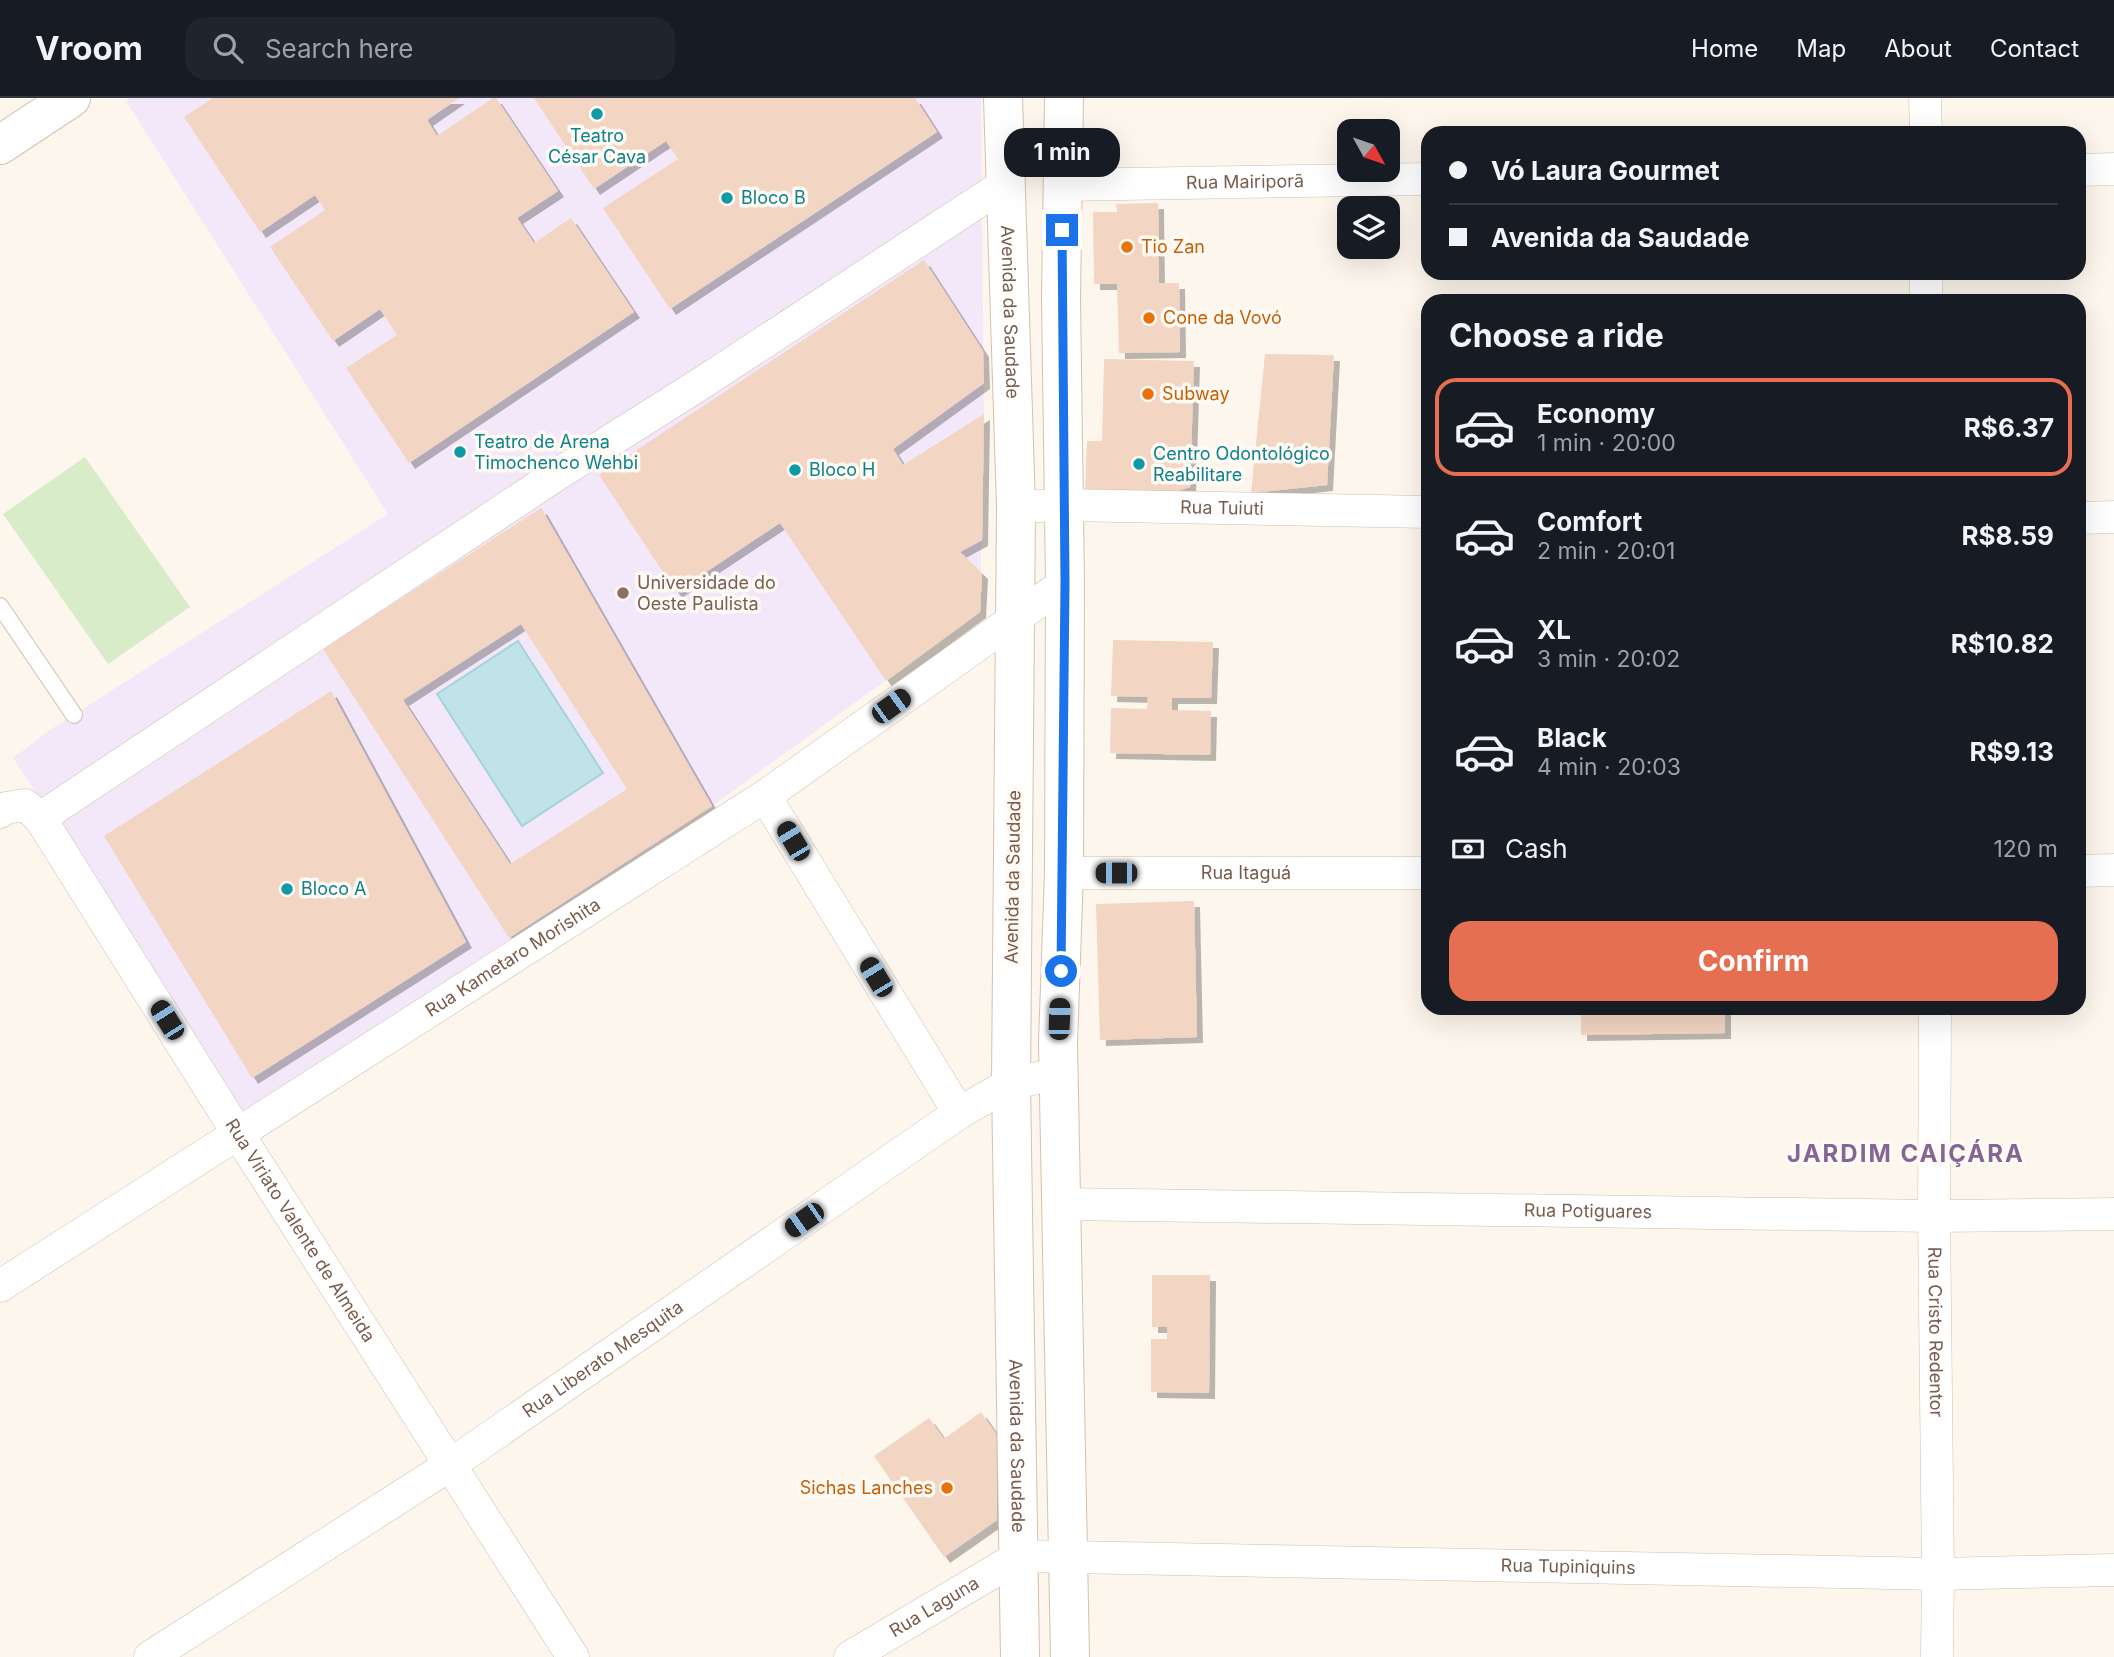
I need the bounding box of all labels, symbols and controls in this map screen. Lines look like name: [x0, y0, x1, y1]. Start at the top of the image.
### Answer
search box: [185, 17, 675, 80]
text: Vroom: [35, 28, 143, 68]
icon: search: [209, 29, 247, 67]
text: Search here: [265, 33, 414, 64]
text: Home: [1691, 34, 1758, 63]
text: Map: [1796, 34, 1846, 63]
text: About: [1884, 34, 1952, 63]
text: Contact: [1990, 34, 2079, 63]
marker: Teatro César Cava: [589, 106, 605, 122]
north arrow: [1337, 119, 1400, 182]
map controls: [1337, 119, 1400, 259]
place label: Teatro César Cava: [548, 125, 646, 167]
callout: 1 min: [1004, 129, 1120, 178]
text: 1 min: [1034, 138, 1090, 166]
text: Vó Laura Gourmet: [1491, 155, 1720, 186]
street label: Rua Mairiporã: [1186, 170, 1304, 193]
place label: Bloco B: [741, 187, 806, 208]
marker: Bloco B: [719, 190, 735, 206]
button: layers: [1337, 196, 1400, 259]
route end: [1046, 214, 1078, 246]
text: Avenida da Saudade: [1491, 222, 1749, 253]
street label: Avenida da Saudade: [997, 225, 1024, 399]
place label: Tio Zan: [1141, 236, 1205, 257]
marker: Tio Zan: [1119, 239, 1135, 255]
place label: Cone da Vovó: [1163, 307, 1282, 328]
marker: Cone da Vovó: [1141, 310, 1157, 326]
text: Choose a ride: [1449, 316, 1664, 355]
place label: Subway: [1162, 383, 1230, 404]
marker: Subway: [1140, 386, 1156, 402]
icon: car: [1453, 396, 1516, 459]
text: Economy: [1537, 398, 1655, 429]
text: R$6.37: [1964, 412, 2054, 443]
text: 1 min · 20:00: [1537, 429, 1676, 457]
place label: Teatro de Arena Timochenco Wehbi: [474, 431, 638, 473]
place label: Centro Odontológico Reabilitare: [1153, 443, 1330, 485]
marker: Teatro de Arena Timochenco Wehbi: [452, 444, 468, 460]
marker: Centro Odontológico Reabilitare: [1131, 456, 1147, 472]
place label: Bloco H: [809, 459, 875, 480]
marker: Bloco H: [787, 462, 803, 478]
street label: Rua Tuiuti: [1180, 496, 1264, 519]
icon: car: [1453, 504, 1516, 567]
text: Comfort: [1537, 506, 1642, 537]
text: R$8.59: [1962, 520, 2054, 551]
text: 2 min · 20:01: [1537, 537, 1675, 565]
place label: Universidade do Oeste Paulista: [637, 572, 776, 614]
marker: Universidade do Oeste Paulista: [615, 585, 631, 601]
icon: car: [1453, 612, 1516, 675]
text: XL: [1537, 614, 1571, 645]
text: R$10.82: [1951, 628, 2054, 659]
text: 3 min · 20:02: [1537, 645, 1680, 673]
car: [868, 685, 915, 727]
icon: car: [1453, 720, 1516, 783]
text: Black: [1537, 722, 1607, 753]
text: R$9.13: [1969, 736, 2054, 767]
text: 4 min · 20:03: [1537, 753, 1681, 781]
street label: Avenida da Saudade: [1000, 790, 1025, 964]
car: [774, 818, 813, 864]
icon: cash: [1449, 830, 1487, 868]
text: Cash: [1505, 833, 1568, 864]
text: 120 m: [1993, 835, 2058, 863]
street label: Rua Itaguá: [1201, 862, 1291, 883]
car: [1096, 863, 1138, 884]
place label: Bloco A: [301, 878, 367, 899]
marker: Bloco A: [279, 881, 295, 897]
street label: Rua Kametaro Morishita: [421, 893, 604, 1021]
button: Confirm: [1449, 921, 2058, 1001]
car: [857, 954, 896, 1000]
route start: [1045, 955, 1077, 987]
car: [147, 997, 188, 1043]
car: [1048, 998, 1071, 1040]
street label: Rua Viriato Valente de Almeida: [221, 1115, 380, 1346]
district label: JARDIM CAIÇÁRA: [1787, 1139, 2025, 1168]
car: [781, 1199, 828, 1241]
street label: Rua Potiguares: [1524, 1199, 1652, 1222]
street label: Rua Cristo Redentor: [1924, 1247, 1947, 1418]
street label: Rua Liberato Mesquita: [518, 1296, 687, 1422]
street label: Avenida da Saudade: [1005, 1359, 1029, 1533]
place label: Sichas Lanches: [800, 1477, 933, 1498]
marker: Sichas Lanches: [939, 1480, 955, 1496]
street label: Rua Tupiniquins: [1500, 1554, 1636, 1578]
street label: Rua Laguna: [886, 1572, 982, 1641]

